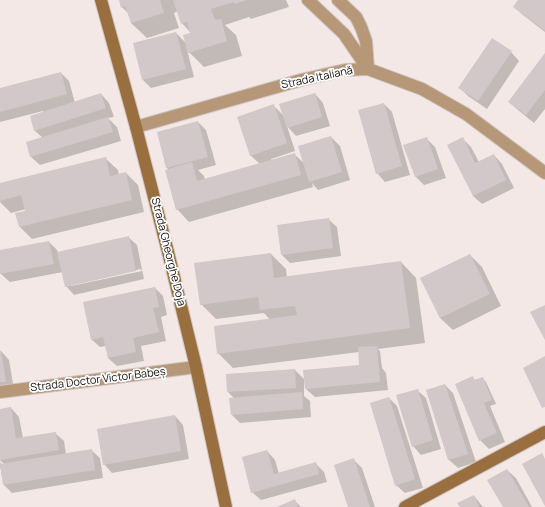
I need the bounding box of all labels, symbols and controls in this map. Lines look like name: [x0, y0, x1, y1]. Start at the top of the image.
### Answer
street label: Strada Italiană: [280, 64, 354, 92]
street label: Strada Gheorghe Doja: [148, 196, 188, 308]
street label: Strada Doctor Victor Babeș: [30, 365, 166, 395]

